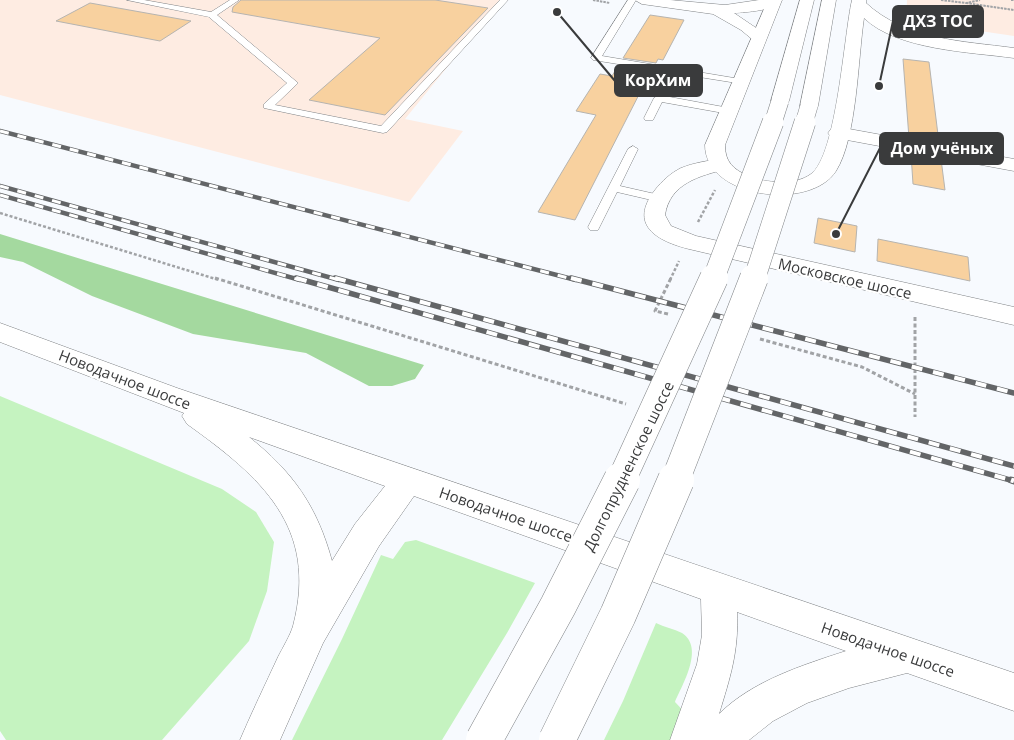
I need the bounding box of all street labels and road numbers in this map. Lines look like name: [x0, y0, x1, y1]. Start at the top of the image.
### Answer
street label: Московское шоссе: [776, 253, 914, 303]
street label: Новодачное шоссе: [56, 345, 194, 413]
street label: Долгопрудненское шоссе: [578, 378, 678, 554]
street label: Новодачное шоссе: [437, 482, 575, 546]
street label: Новодачное шоссе: [819, 617, 957, 681]

